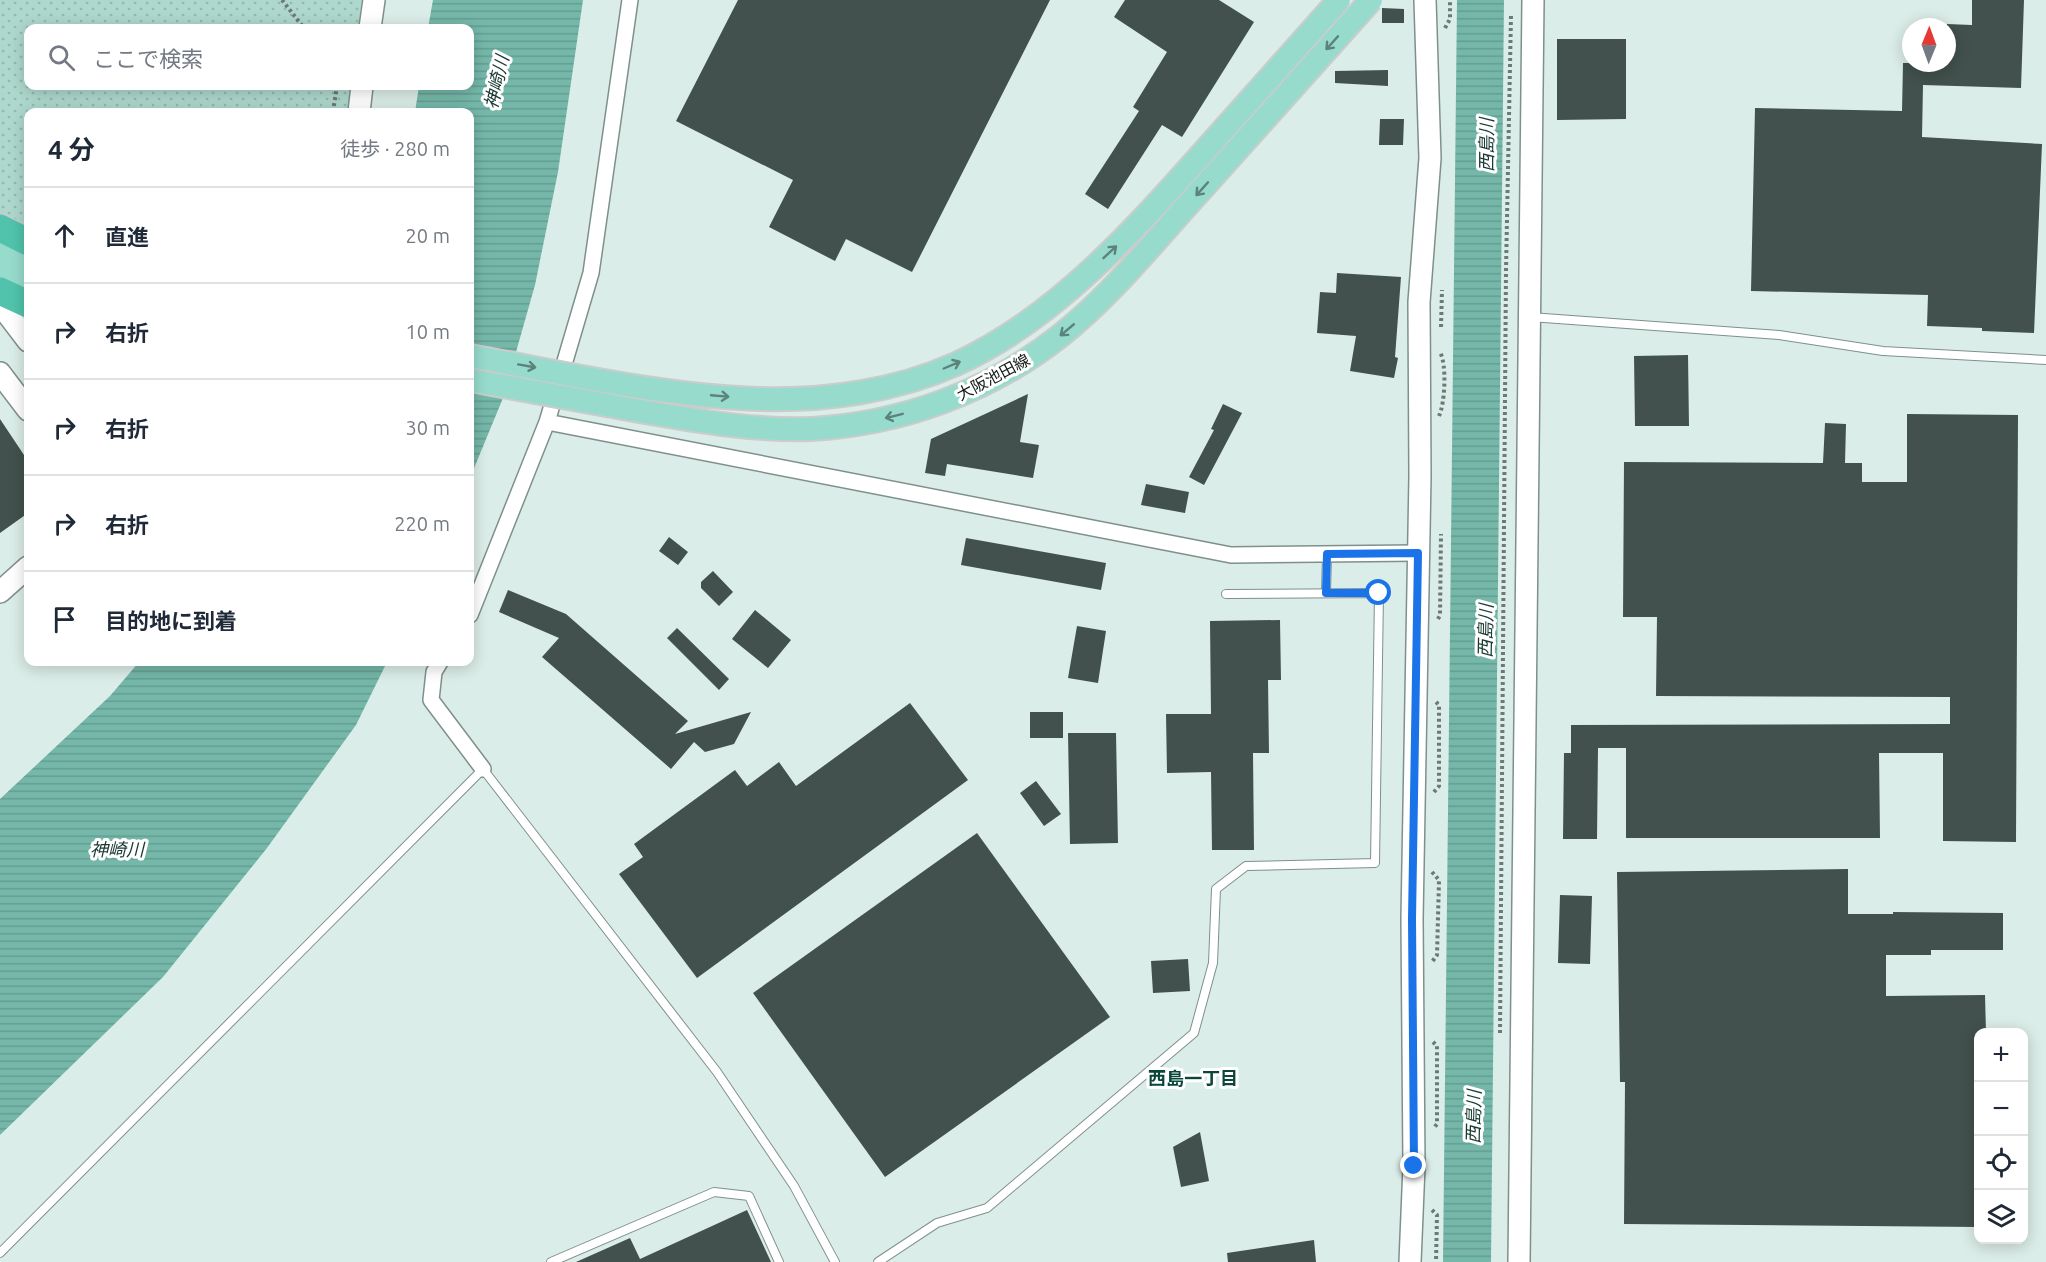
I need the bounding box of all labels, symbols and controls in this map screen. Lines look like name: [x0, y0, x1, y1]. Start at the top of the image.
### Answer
north arrow: [1902, 18, 1956, 72]
search box: [24, 24, 474, 90]
one-way arrow: [1325, 36, 1339, 51]
icon: search: [45, 41, 78, 74]
text: ここで検索: [93, 46, 203, 71]
water label: 神崎川: [480, 51, 512, 111]
water label: 西島川: [1476, 116, 1496, 172]
text: 4 分: [48, 135, 95, 164]
text: 徒歩 · 280 m: [340, 137, 450, 160]
one-way arrow: [1195, 181, 1209, 196]
icon: ahead: [48, 219, 81, 252]
text: 直進: [105, 224, 149, 249]
text: 20 m: [406, 224, 450, 247]
one-way arrow: [1102, 245, 1117, 259]
icon: right: [48, 315, 81, 348]
text: 右折: [105, 320, 149, 345]
text: 10 m: [406, 320, 450, 343]
one-way arrow: [1059, 323, 1075, 336]
street label: 大阪池田線: [953, 350, 1033, 404]
one-way arrow: [942, 359, 961, 370]
one-way arrow: [517, 361, 536, 372]
one-way arrow: [709, 391, 729, 402]
icon: right: [48, 411, 81, 444]
one-way arrow: [885, 411, 904, 423]
text: 右折: [105, 416, 149, 441]
text: 30 m: [406, 416, 450, 439]
icon: right: [48, 507, 81, 540]
text: 右折: [105, 512, 149, 537]
text: 220 m: [394, 512, 450, 535]
route start: [1365, 579, 1391, 605]
water label: 西島川: [1475, 602, 1496, 658]
icon: arrive: [48, 603, 81, 636]
text: 目的地に到着: [105, 608, 237, 633]
water label: 神崎川: [90, 839, 146, 859]
map controls: [1974, 1028, 2028, 1244]
button: +: [1974, 1028, 2028, 1082]
district label: 西島一丁目: [1148, 1068, 1238, 1088]
button: −: [1974, 1082, 2028, 1136]
water label: 西島川: [1463, 1088, 1484, 1144]
button: locate: [1974, 1136, 2028, 1190]
route end: [1400, 1152, 1426, 1178]
button: layers: [1974, 1190, 2028, 1244]

